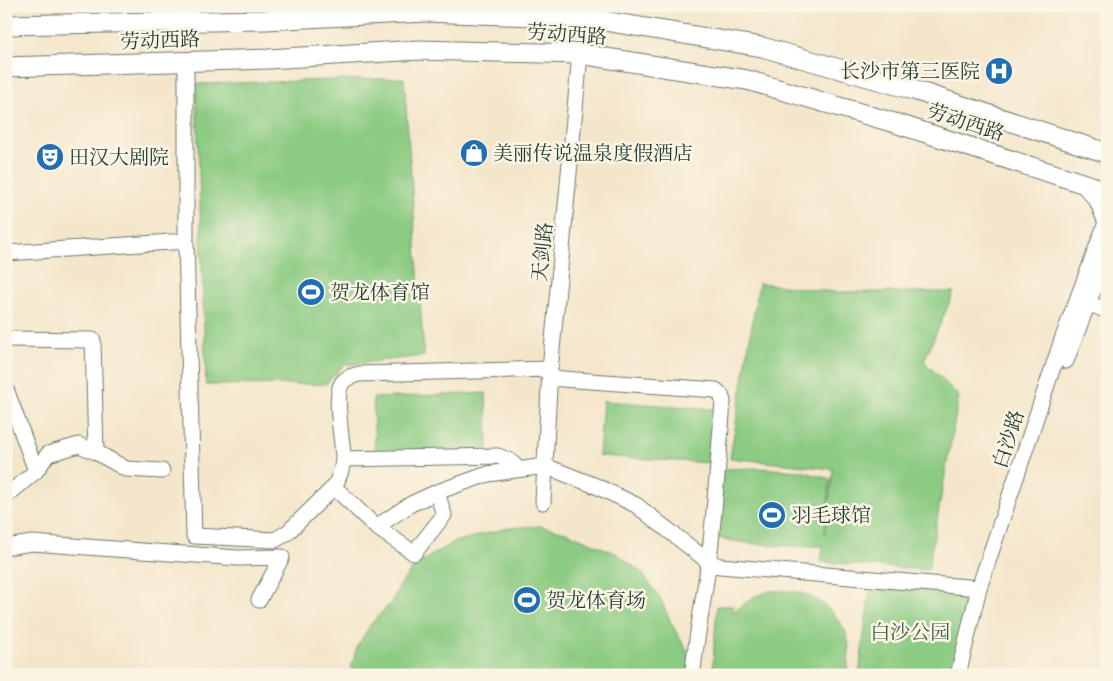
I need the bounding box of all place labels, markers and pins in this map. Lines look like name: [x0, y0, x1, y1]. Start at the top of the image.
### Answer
hospital icon: 长沙市第三医院: [984, 56, 1014, 86]
place label: 长沙市第三医院: [840, 58, 980, 84]
shop icon: 美丽传说温泉度假酒店: [459, 138, 489, 168]
place label: 美丽传说温泉度假酒店: [493, 140, 693, 166]
theatre icon: 田汉大剧院: [35, 142, 65, 172]
place label: 田汉大剧院: [69, 144, 169, 170]
sports icon: 贺龙体育馆: [296, 277, 326, 307]
place label: 贺龙体育馆: [330, 279, 430, 305]
sports icon: 羽毛球馆: [757, 500, 787, 530]
place label: 羽毛球馆: [791, 502, 871, 528]
sports icon: 贺龙体育场: [512, 585, 542, 615]
place label: 贺龙体育场: [546, 587, 646, 613]

